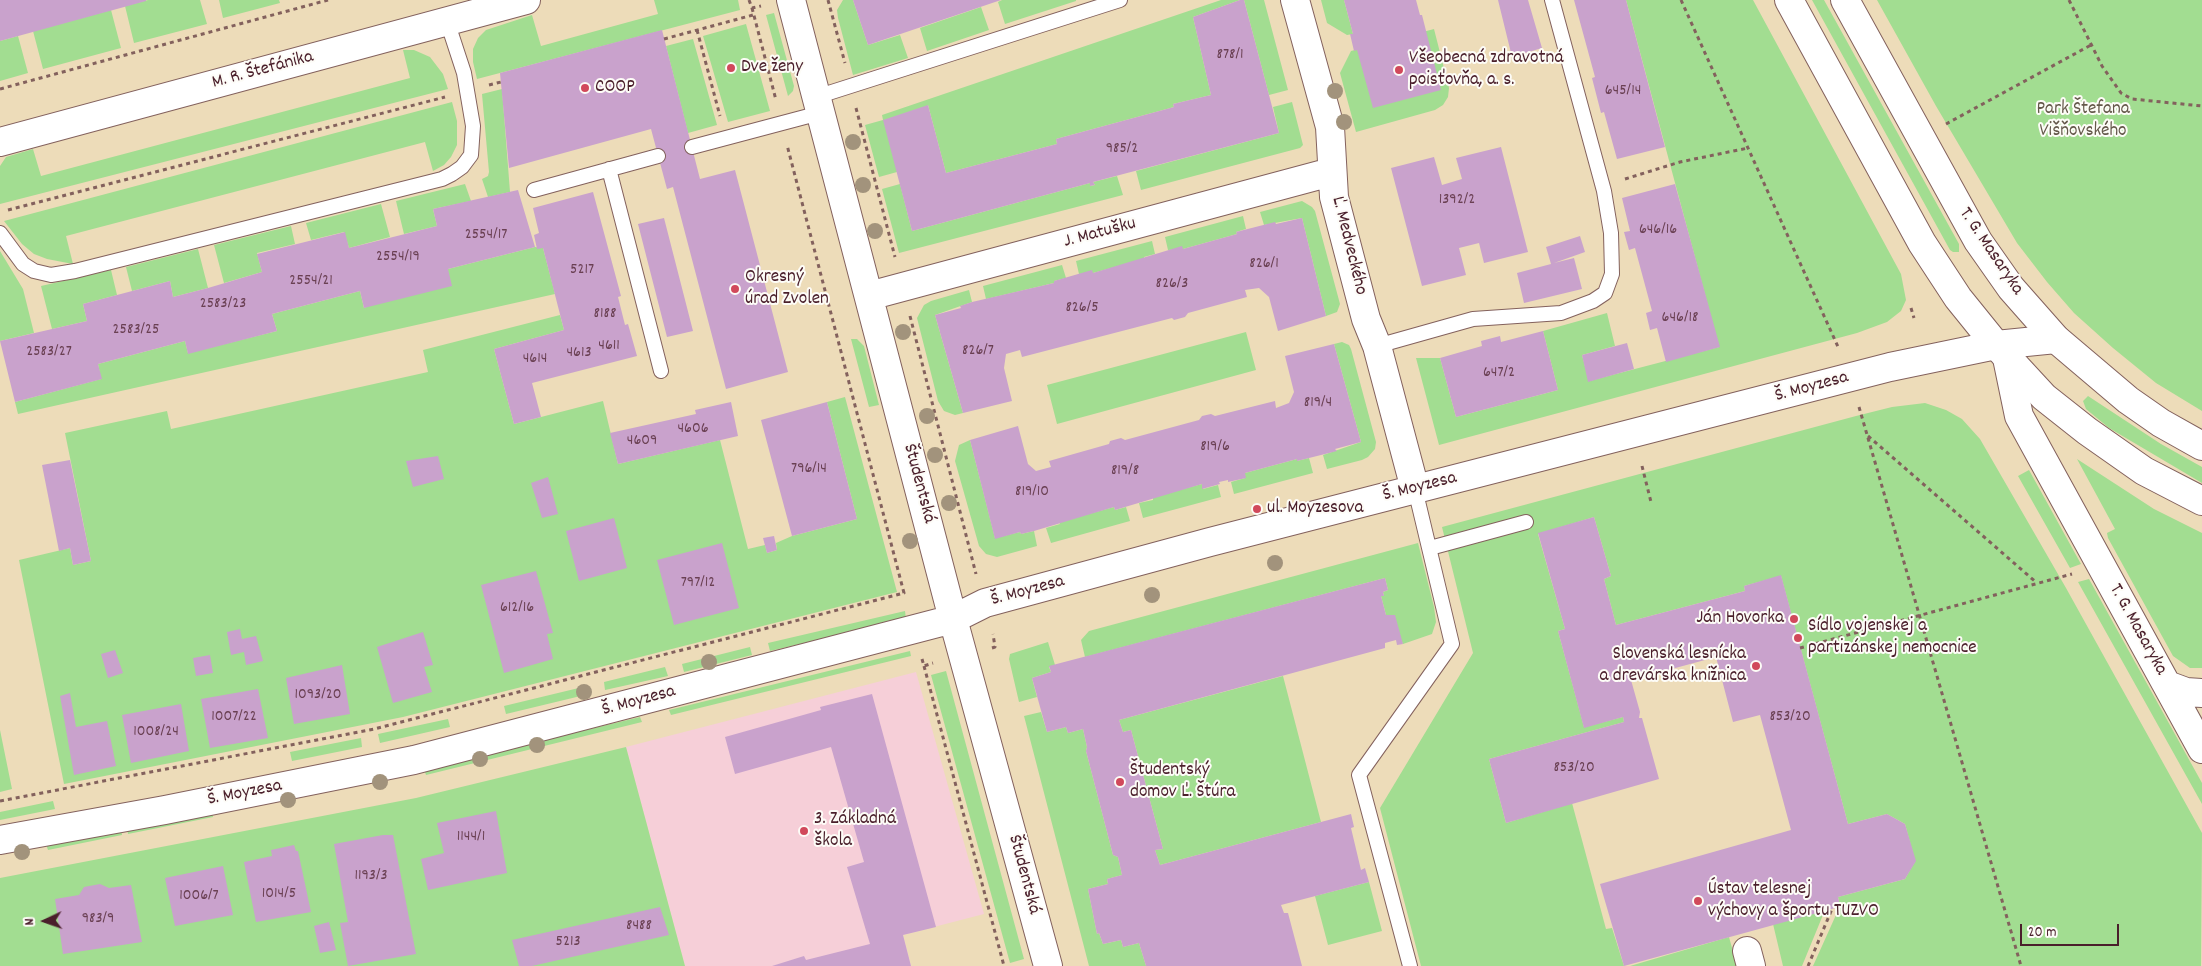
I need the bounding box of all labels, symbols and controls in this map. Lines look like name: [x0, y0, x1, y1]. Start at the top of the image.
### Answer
house number: 878/1: [1216, 46, 1244, 66]
street label: M. R. Štefánika: [210, 47, 316, 95]
place label: Všeobecná zdravotná poisťovňa, a. s.: [1409, 48, 1564, 92]
place label: Dve ženy: [741, 57, 803, 79]
marker: Dve ženy: [725, 62, 737, 74]
marker: Všeobecná zdravotná poisťovňa, a. s.: [1393, 64, 1405, 76]
place label: COOP: [595, 77, 635, 99]
marker: COOP: [579, 82, 591, 94]
house number: 645/14: [1605, 82, 1641, 102]
park label: Park Štefana Višňovského: [2036, 99, 2130, 143]
house number: 985/2: [1106, 140, 1138, 160]
house number: 1392/2: [1439, 191, 1475, 211]
street label: Ľ. Medveckého: [1325, 194, 1371, 298]
street label: T. G. Masaryka: [1952, 204, 2028, 300]
street label: J. Matušku: [1061, 213, 1139, 255]
house number: 646/16: [1639, 221, 1677, 241]
house number: 2554/17: [465, 226, 507, 246]
house number: 2554/19: [376, 248, 420, 268]
house number: 826/1: [1249, 255, 1279, 275]
house number: 5217: [570, 261, 594, 281]
place label: Okresný úrad Zvolen: [745, 267, 829, 311]
house number: 2554/21: [289, 272, 333, 292]
house number: 826/3: [1156, 275, 1188, 295]
marker: Okresný úrad Zvolen: [729, 283, 741, 295]
house number: 2583/23: [200, 295, 246, 315]
house number: 826/5: [1065, 299, 1099, 319]
house number: 8188: [594, 305, 616, 325]
house number: 646/18: [1662, 309, 1698, 329]
house number: 2583/25: [113, 321, 159, 341]
house number: 4611: [598, 337, 620, 357]
house number: 826/7: [962, 342, 994, 362]
house number: 2583/27: [26, 343, 72, 363]
house number: 4613: [566, 344, 592, 364]
house number: 4614: [523, 350, 547, 370]
house number: 647/2: [1483, 364, 1515, 384]
street label: Š. Moyzesa: [1773, 367, 1851, 409]
house number: 819/4: [1304, 394, 1332, 414]
house number: 4606: [677, 420, 709, 440]
house number: 4609: [627, 432, 657, 452]
house number: 819/6: [1200, 438, 1230, 458]
street label: Študentská: [896, 442, 940, 526]
house number: 796/14: [791, 460, 827, 480]
house number: 819/8: [1111, 462, 1139, 482]
street label: Š. Moyzesa: [1381, 468, 1459, 508]
house number: 819/10: [1015, 483, 1049, 503]
place label: ul. Moyzesova: [1267, 498, 1363, 520]
marker: ul. Moyzesova: [1251, 503, 1263, 515]
street label: Š. Moyzesa: [989, 571, 1067, 613]
house number: 797/12: [681, 574, 715, 594]
street label: T. G. Masaryka: [2103, 580, 2171, 680]
house number: 612/16: [500, 599, 534, 619]
place label: Ján Hovorka: [1696, 608, 1784, 630]
marker: Ján Hovorka: [1788, 613, 1800, 625]
place label: Sídlo vojenskej a partizánskej nemocnice: [1808, 616, 1977, 660]
marker: Sídlo vojenskej a partizánskej nemocnice: [1792, 632, 1804, 644]
place label: Slovenská lesnícka a drevárska knižnica: [1599, 644, 1746, 688]
marker: Slovenská lesnícka a drevárska knižnica: [1750, 660, 1762, 672]
street label: Š. Moyzesa: [600, 681, 678, 723]
house number: 1093/20: [295, 686, 341, 706]
house number: 1007/22: [211, 708, 257, 728]
house number: 853/20: [1769, 708, 1811, 728]
house number: 1008/24: [133, 723, 179, 743]
house number: 853/20: [1553, 759, 1595, 779]
place label: Študentský domov Ľ. Štúra: [1130, 760, 1235, 804]
street label: Š. Moyzesa: [206, 776, 284, 812]
marker: Študentský domov Ľ. Štúra: [1114, 776, 1126, 788]
place label: 3. Základná škola: [814, 809, 896, 853]
marker: 3. Základná škola: [798, 825, 810, 837]
house number: 1144/1: [457, 828, 485, 848]
street label: Študentská: [1001, 833, 1045, 917]
house number: 1193/3: [354, 867, 388, 887]
place label: Ústav telesnej výchovy a športu TUZVO: [1708, 879, 1879, 923]
house number: 1014/5: [262, 885, 296, 905]
house number: 1006/7: [179, 887, 219, 907]
marker: Ústav telesnej výchovy a športu TUZVO: [1692, 895, 1704, 907]
north arrow: [20, 896, 70, 946]
house number: 983/9: [82, 910, 114, 930]
scale bar: [2022, 914, 2121, 946]
house number: 8488: [626, 917, 652, 937]
text: N: [20, 918, 40, 926]
text: 20 m: [2028, 922, 2056, 944]
house number: 5213: [555, 933, 581, 953]

